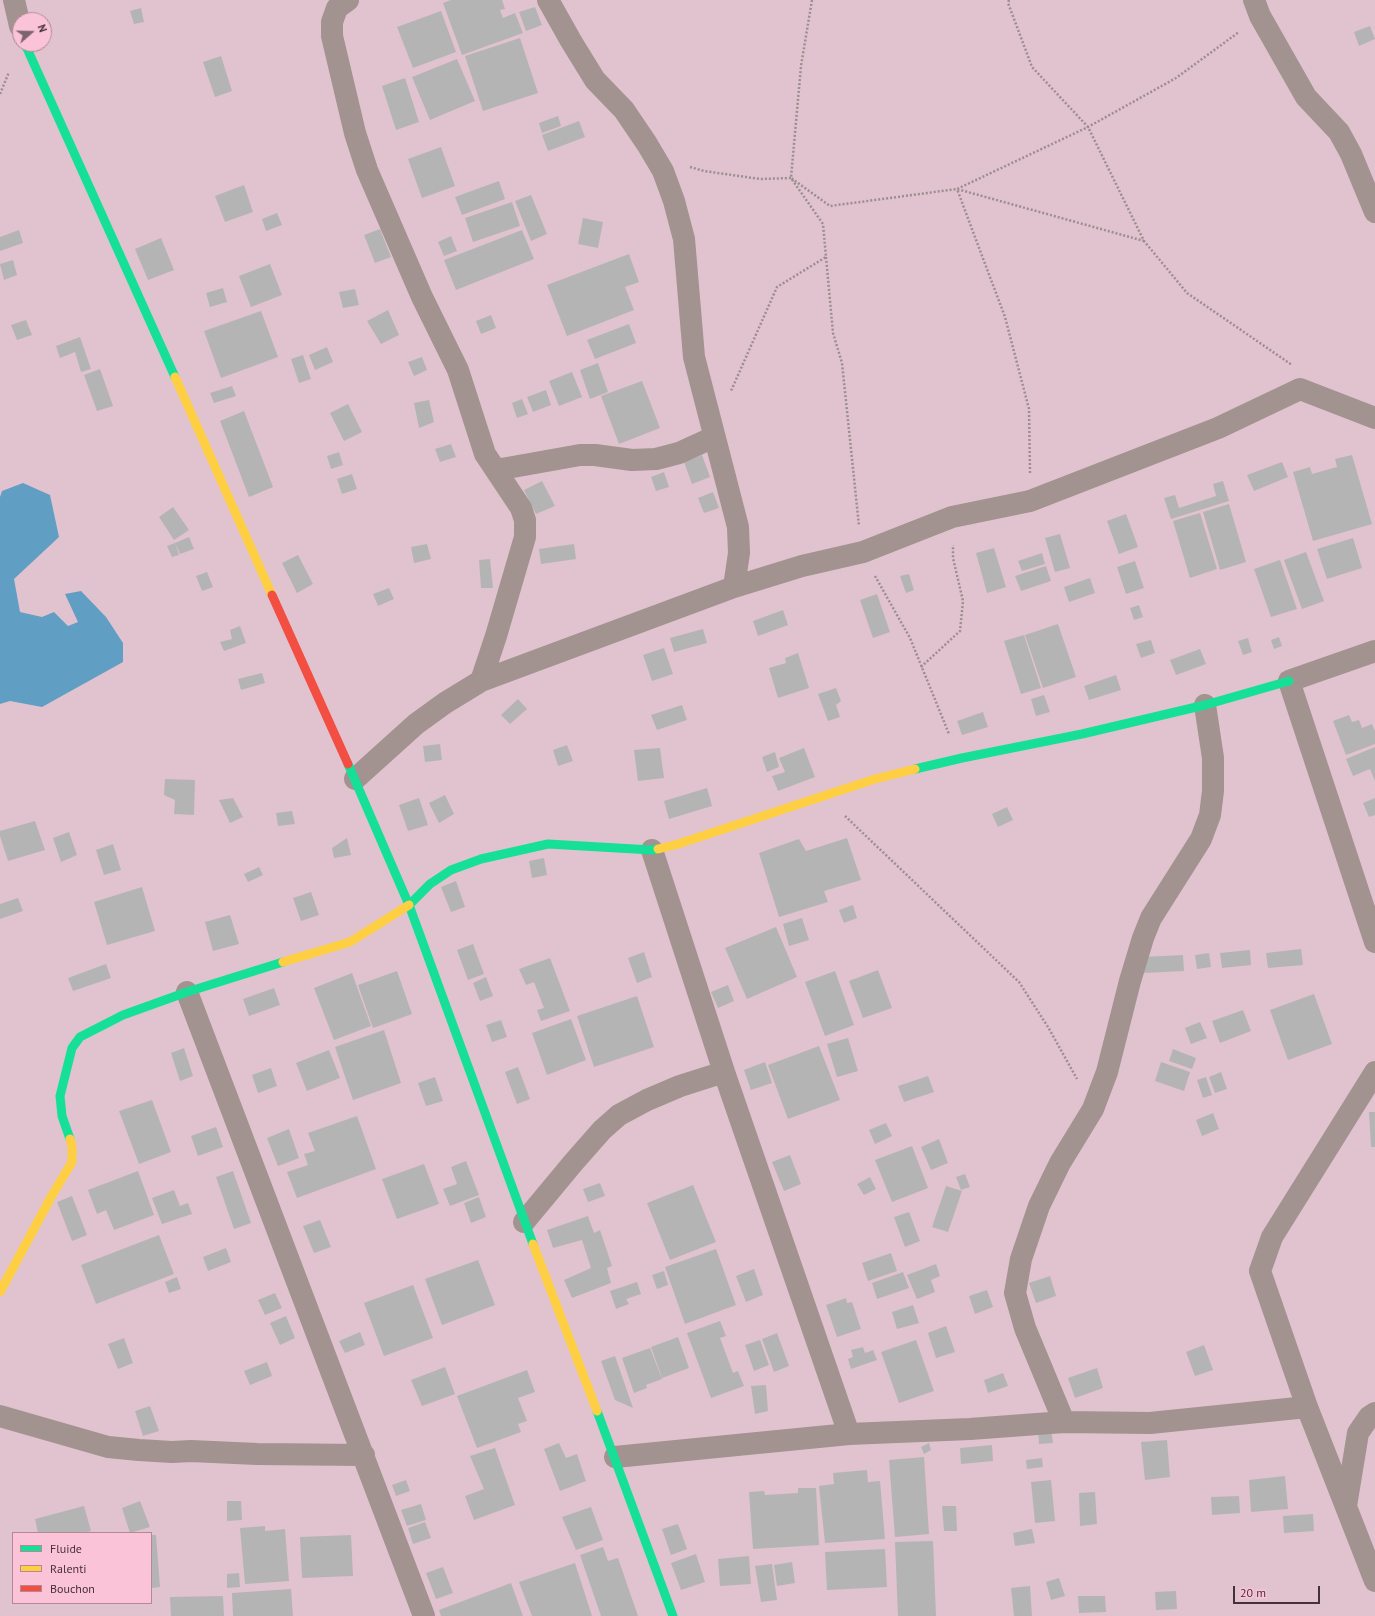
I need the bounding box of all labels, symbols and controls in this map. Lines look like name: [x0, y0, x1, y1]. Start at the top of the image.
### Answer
north arrow: [12, 12, 52, 52]
text: N: [35, 22, 50, 34]
legend: [12, 1532, 152, 1604]
text: Fluide: [50, 1541, 82, 1556]
text: Ralenti: [50, 1561, 86, 1576]
scale bar: [1235, 1578, 1322, 1604]
text: Bouchon: [50, 1581, 95, 1596]
text: 20 m: [1240, 1585, 1266, 1600]

